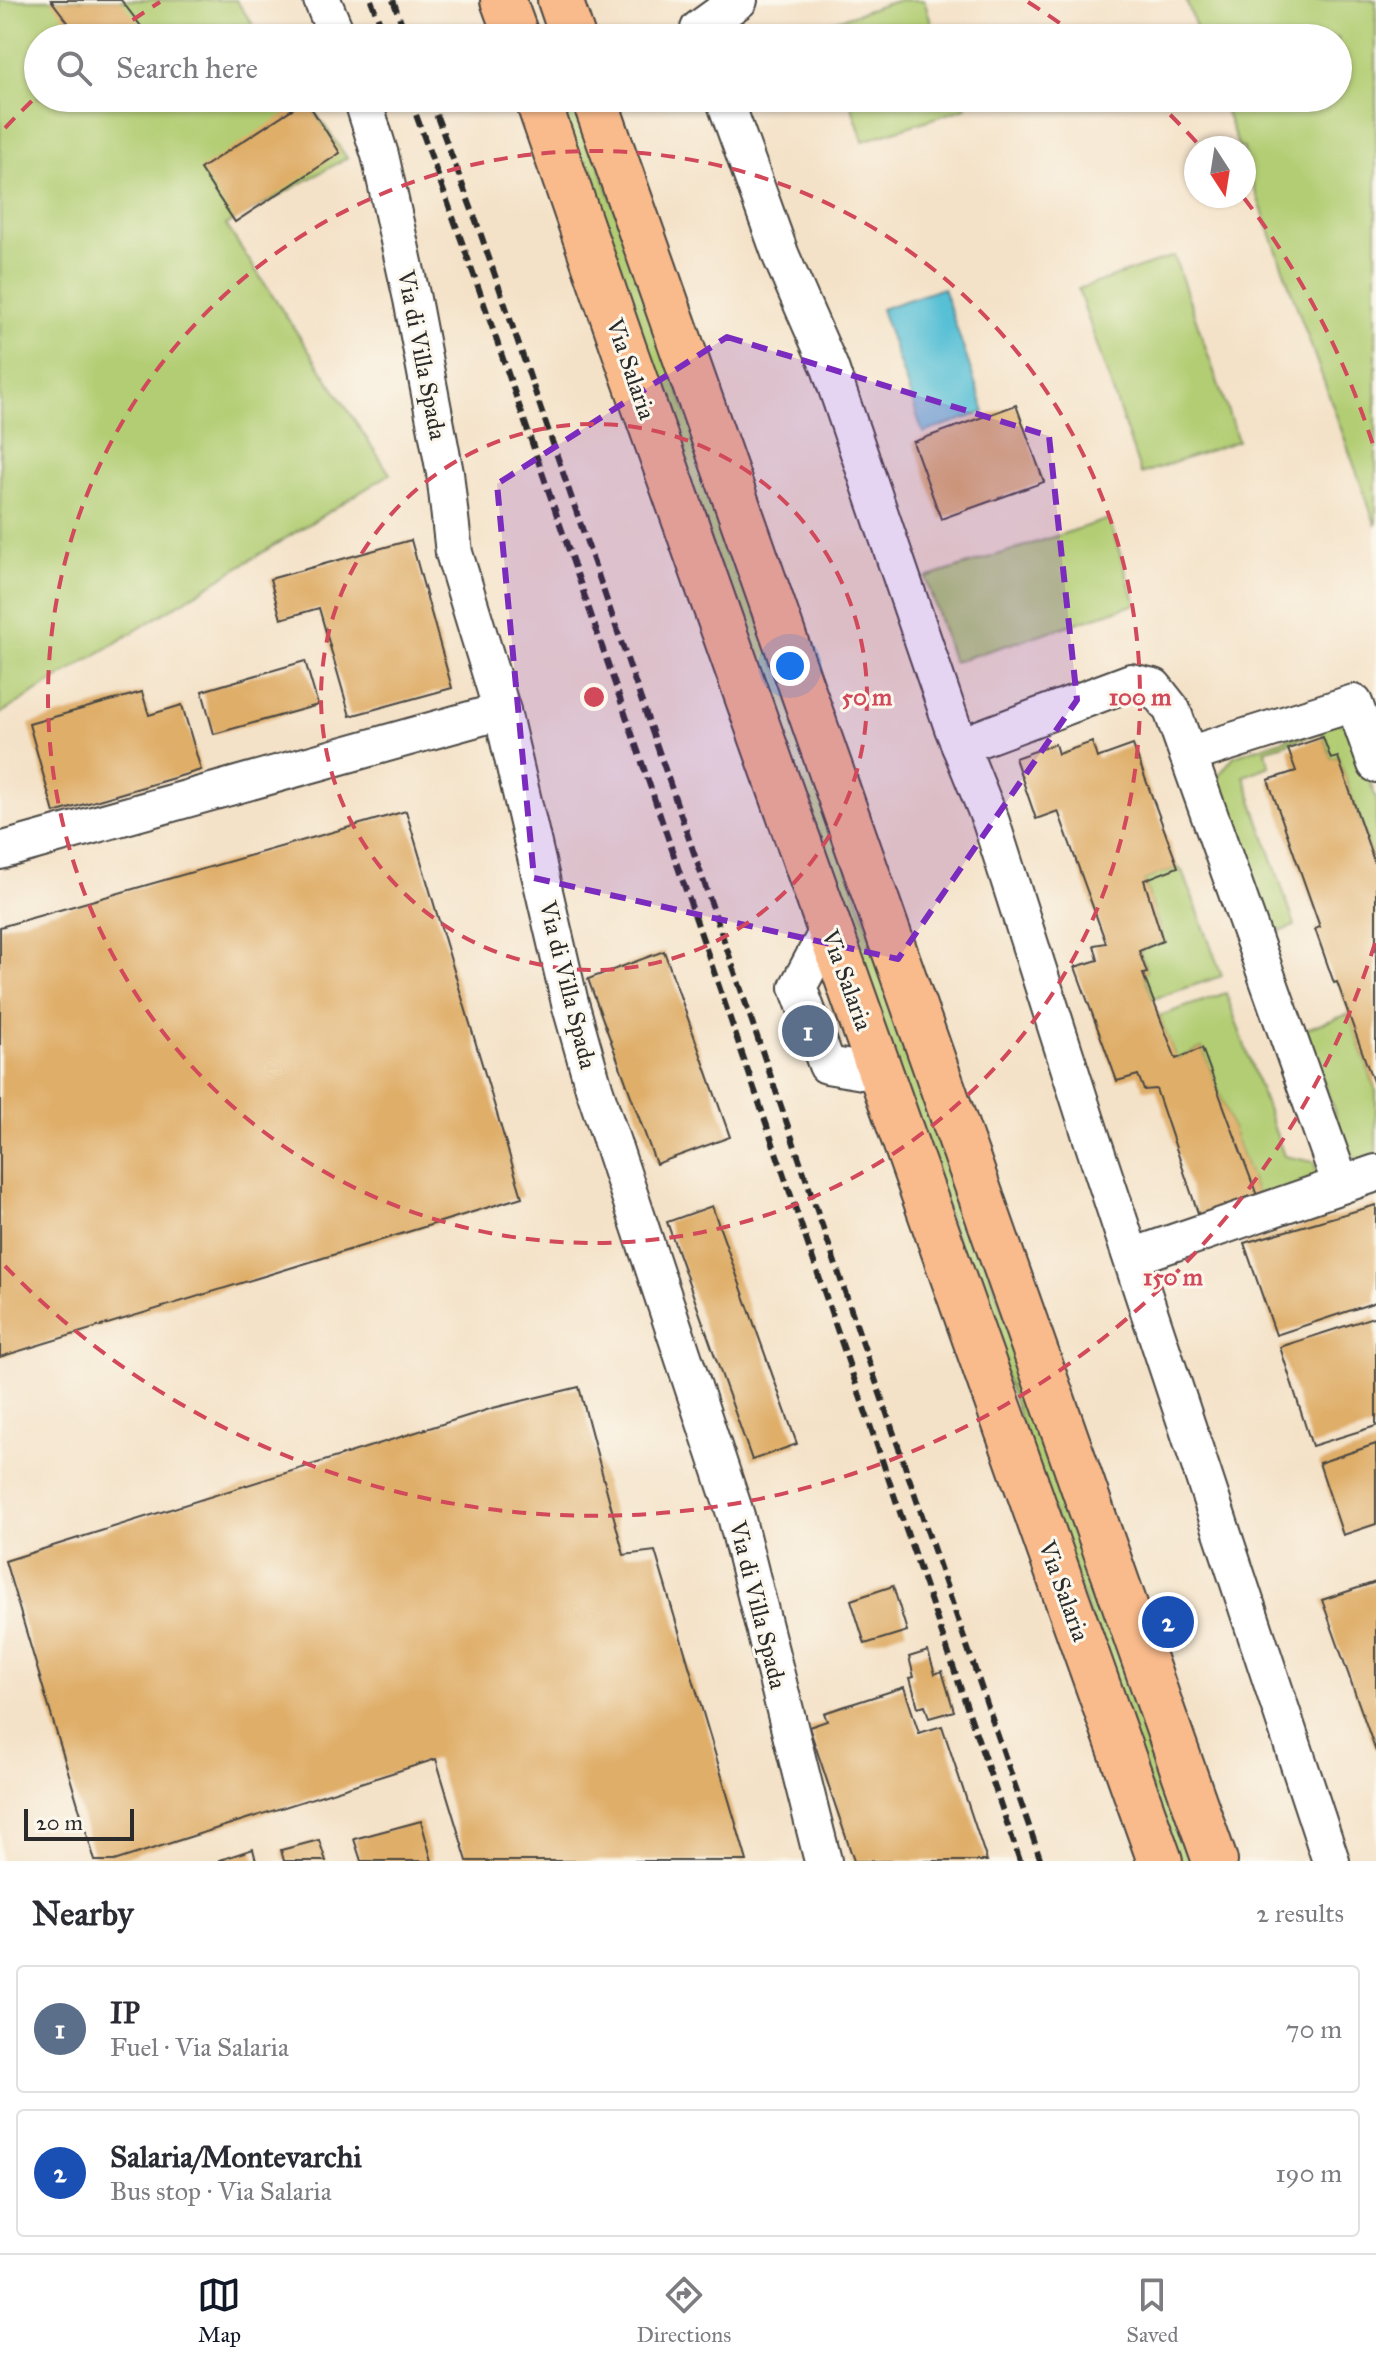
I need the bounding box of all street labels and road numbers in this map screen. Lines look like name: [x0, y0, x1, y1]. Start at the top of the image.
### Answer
street label: Via di Villa Spada: [391, 267, 453, 443]
street label: Via Salaria: [599, 314, 663, 424]
street label: Via di Villa Spada: [532, 897, 604, 1073]
street label: Via Salaria: [815, 925, 879, 1035]
street label: Via di Villa Spada: [722, 1517, 794, 1693]
street label: Via Salaria: [1032, 1536, 1096, 1646]

